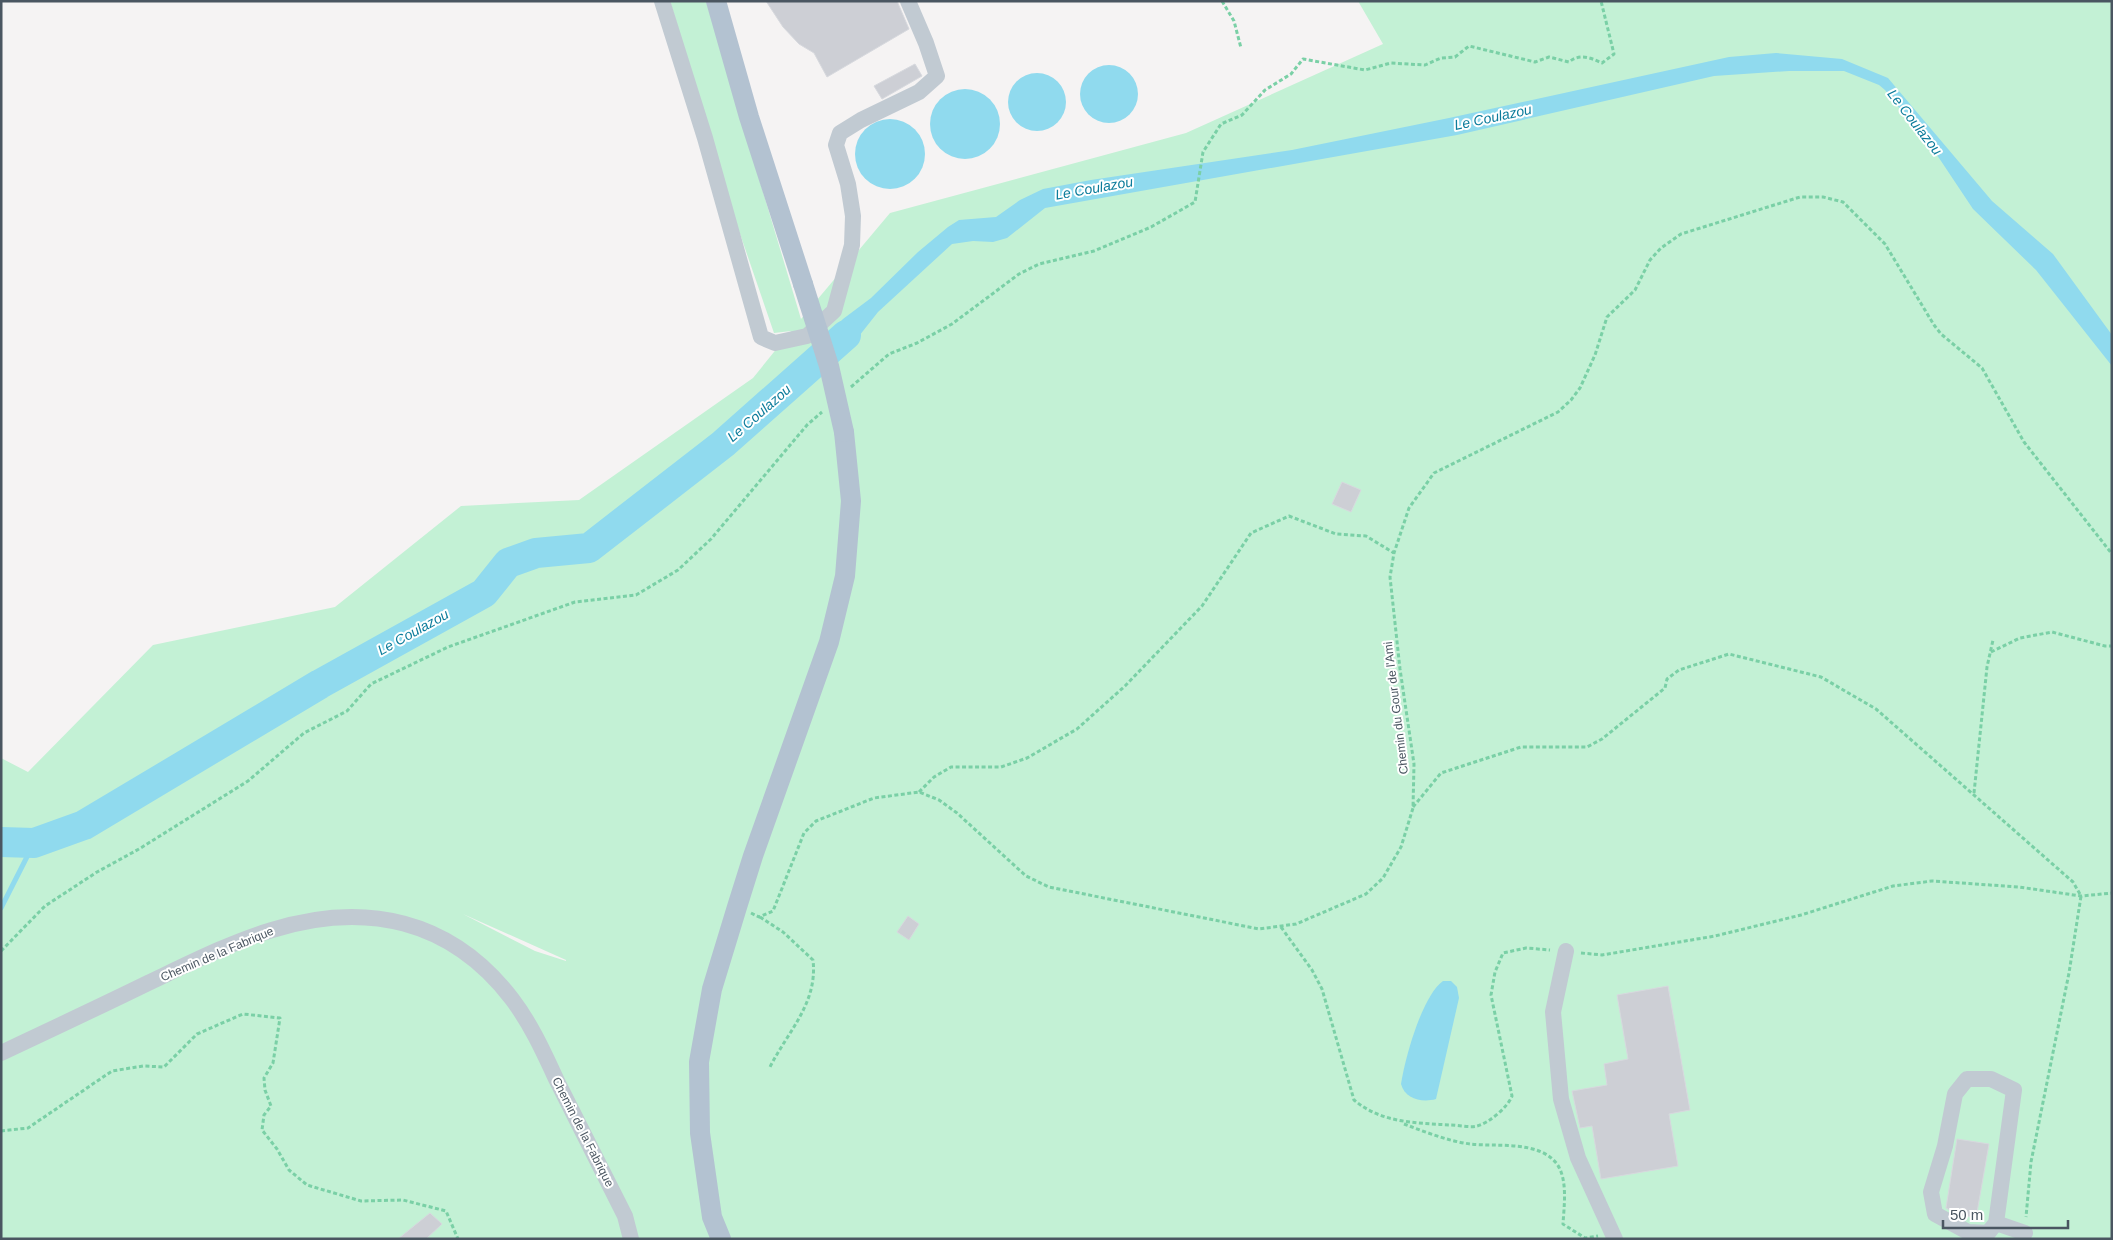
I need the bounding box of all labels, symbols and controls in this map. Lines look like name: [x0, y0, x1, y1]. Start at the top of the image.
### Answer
water label: Le Coulazou: [1884, 86, 1946, 158]
water label: Le Coulazou: [1453, 101, 1533, 133]
water label: Le Coulazou: [1054, 173, 1134, 203]
water label: Le Coulazou: [724, 381, 794, 445]
water label: Le Coulazou: [375, 606, 451, 658]
street label: Chemin du Gour de l'Ami: [1381, 641, 1411, 775]
street label: Chemin de la Fabrique: [158, 924, 276, 984]
street label: Chemin de la Fabrique: [549, 1075, 617, 1190]
scale bar: [1943, 1198, 2068, 1230]
text: 50 m: [1950, 1206, 1983, 1223]

